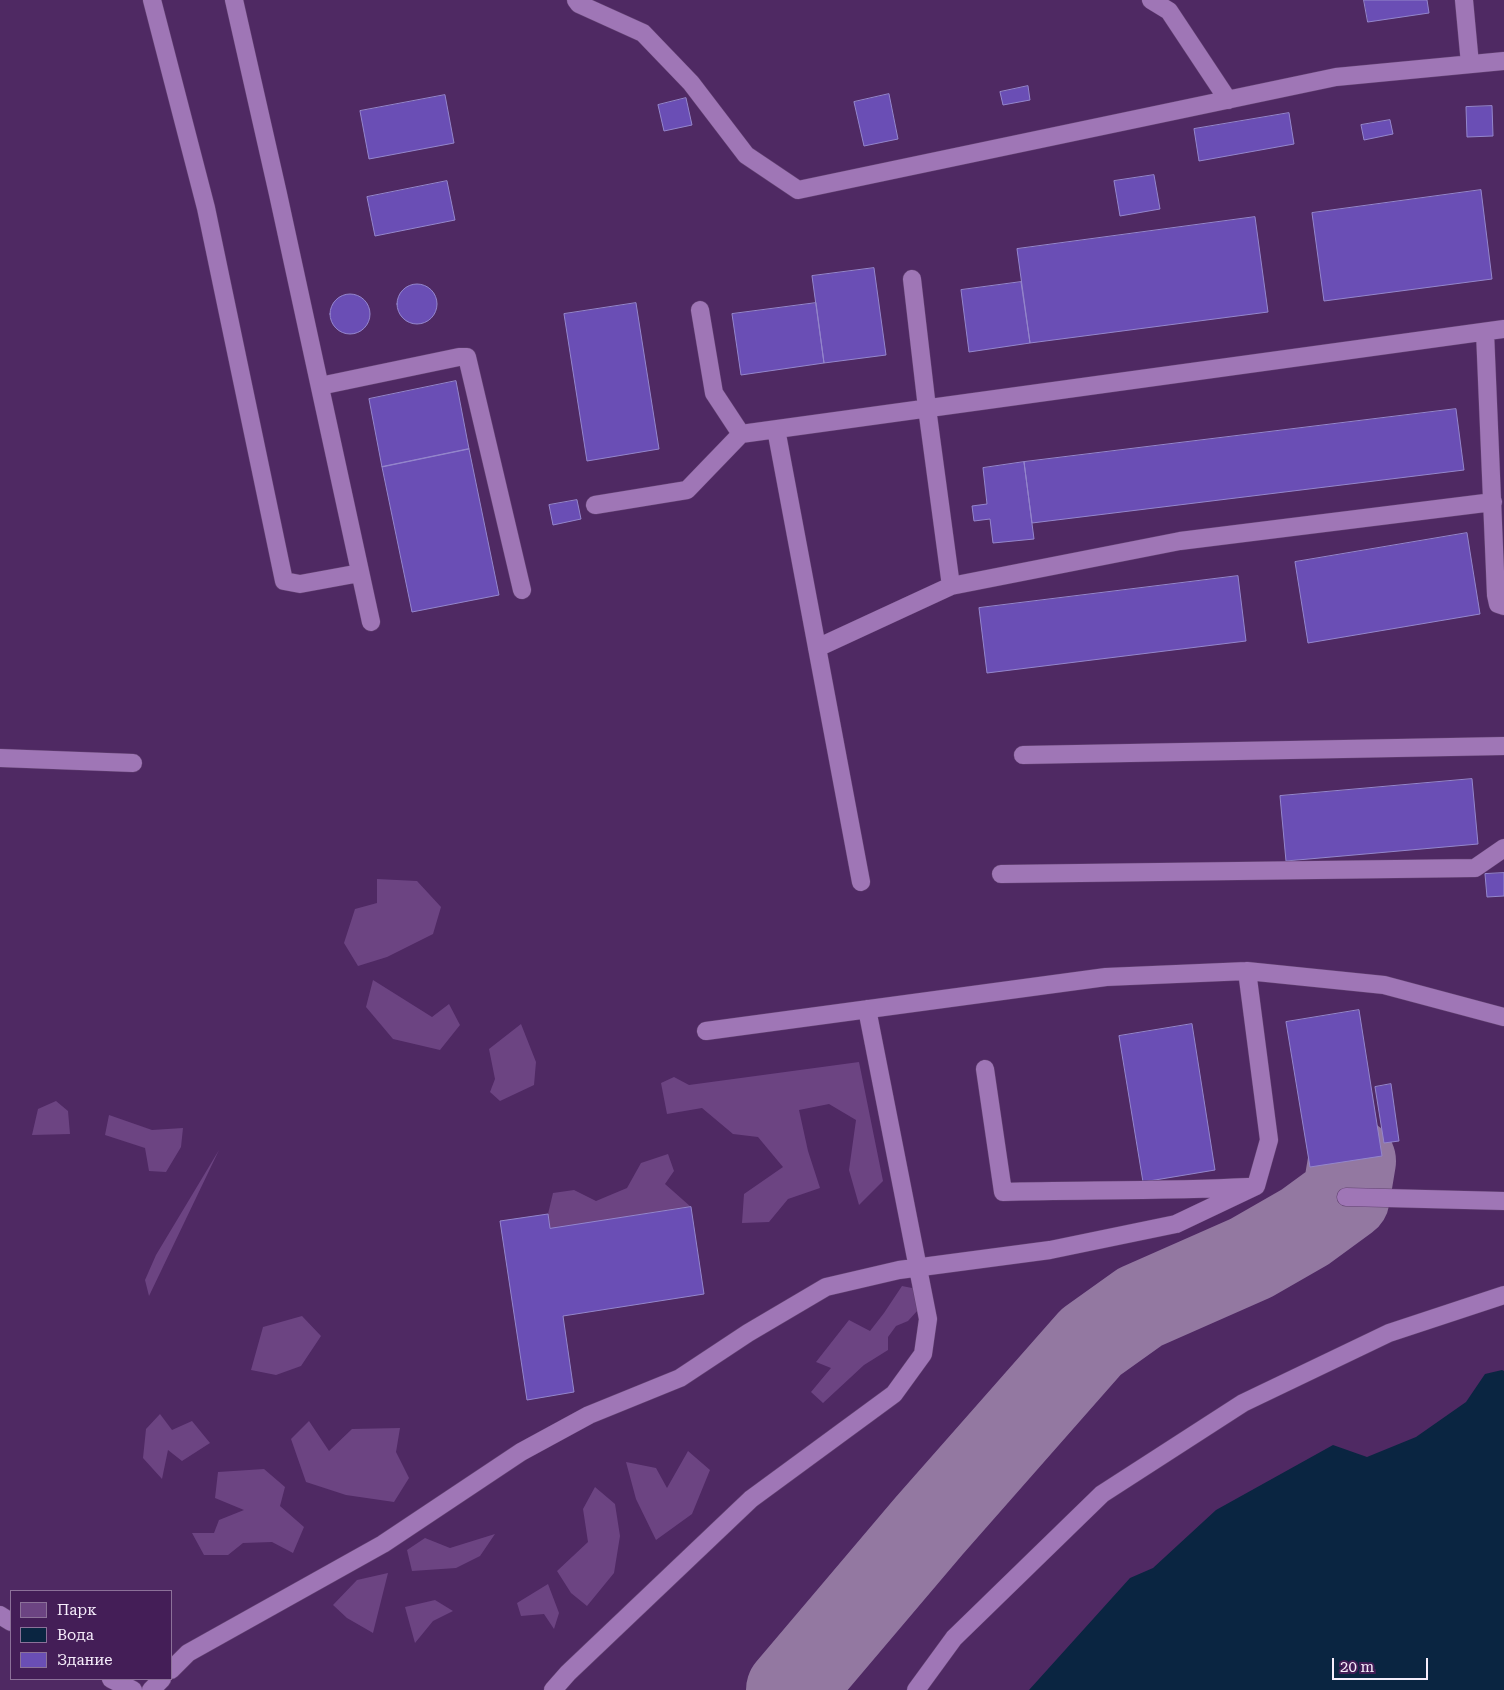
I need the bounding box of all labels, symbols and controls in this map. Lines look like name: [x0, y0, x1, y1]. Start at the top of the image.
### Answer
legend: [10, 1590, 172, 1680]
text: Парк: [57, 1601, 97, 1619]
text: Вода: [57, 1626, 94, 1644]
scale bar: [1334, 1648, 1430, 1680]
text: Здание: [57, 1651, 113, 1669]
text: 20 m: [1340, 1658, 1374, 1676]

